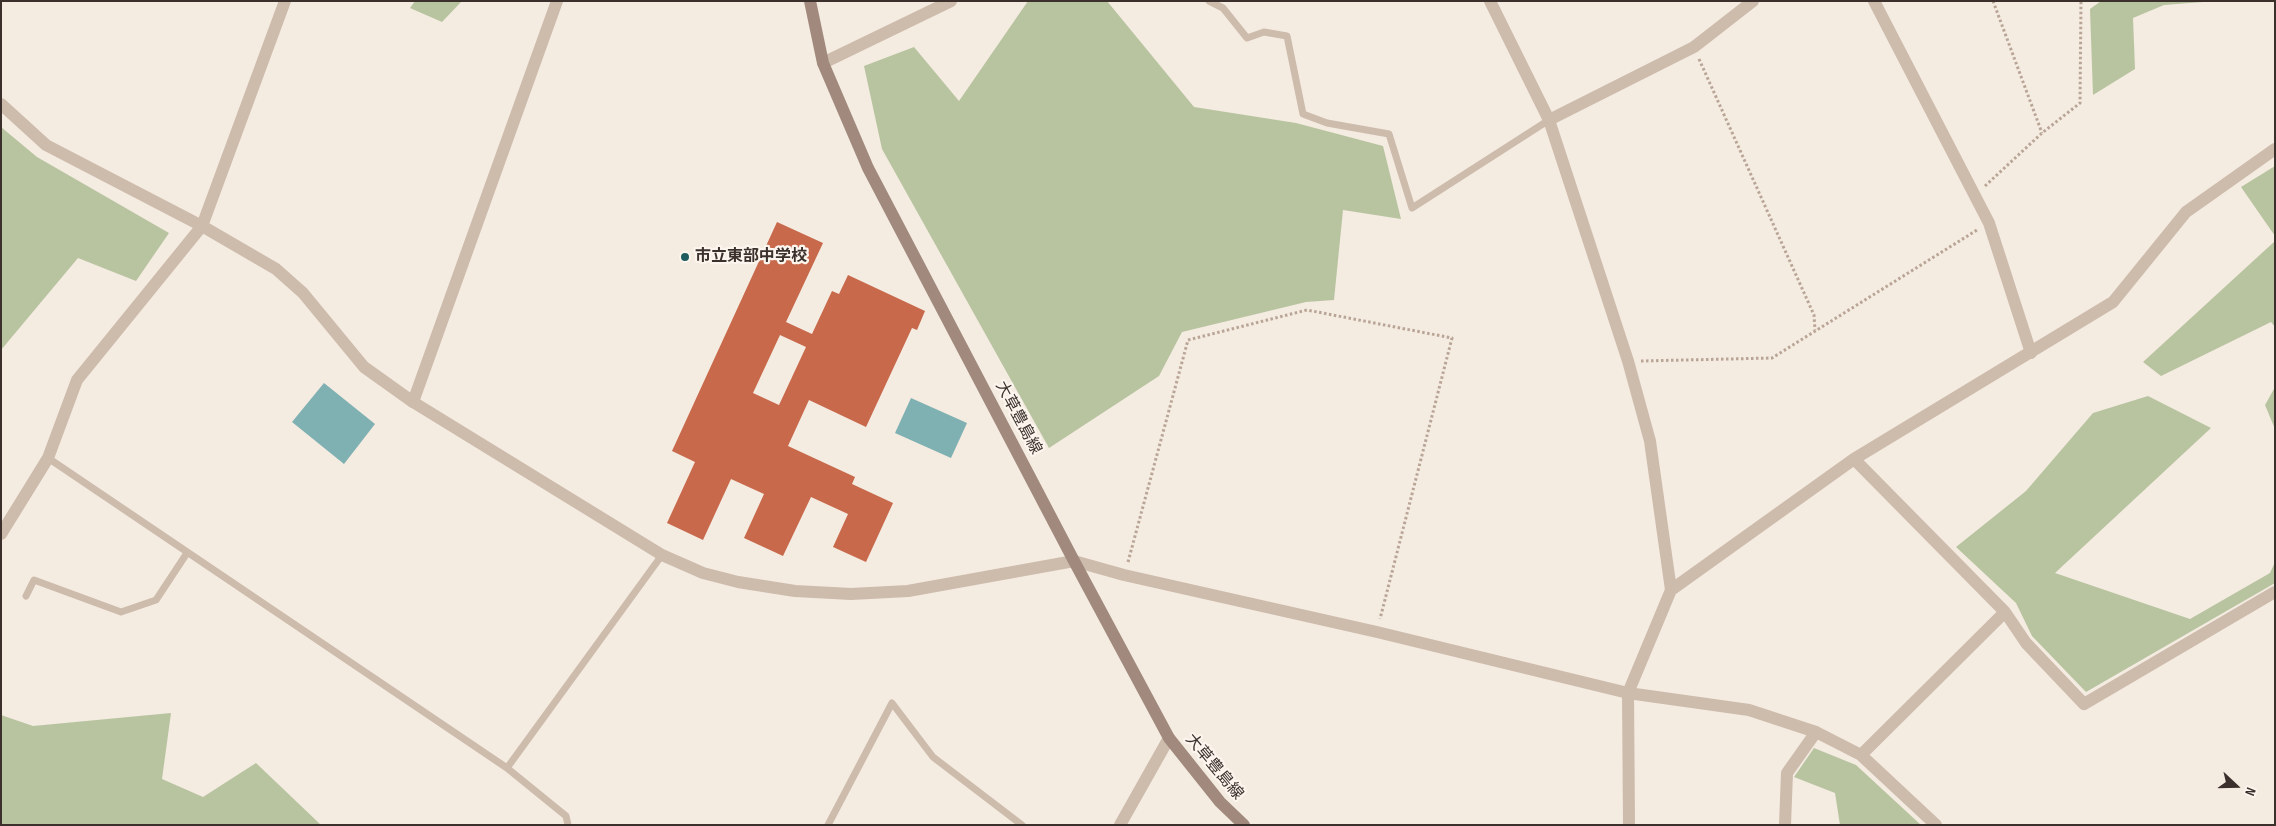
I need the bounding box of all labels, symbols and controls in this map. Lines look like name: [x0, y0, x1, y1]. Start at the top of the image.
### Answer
place label: 市立東部中学校: [695, 247, 807, 267]
marker: 市立東部中学校: [679, 251, 691, 263]
street label: 大草豊島線: [991, 378, 1045, 458]
street label: 大草豊島線: [1181, 730, 1247, 804]
north arrow: [2211, 761, 2261, 811]
text: N: [2241, 785, 2260, 798]

